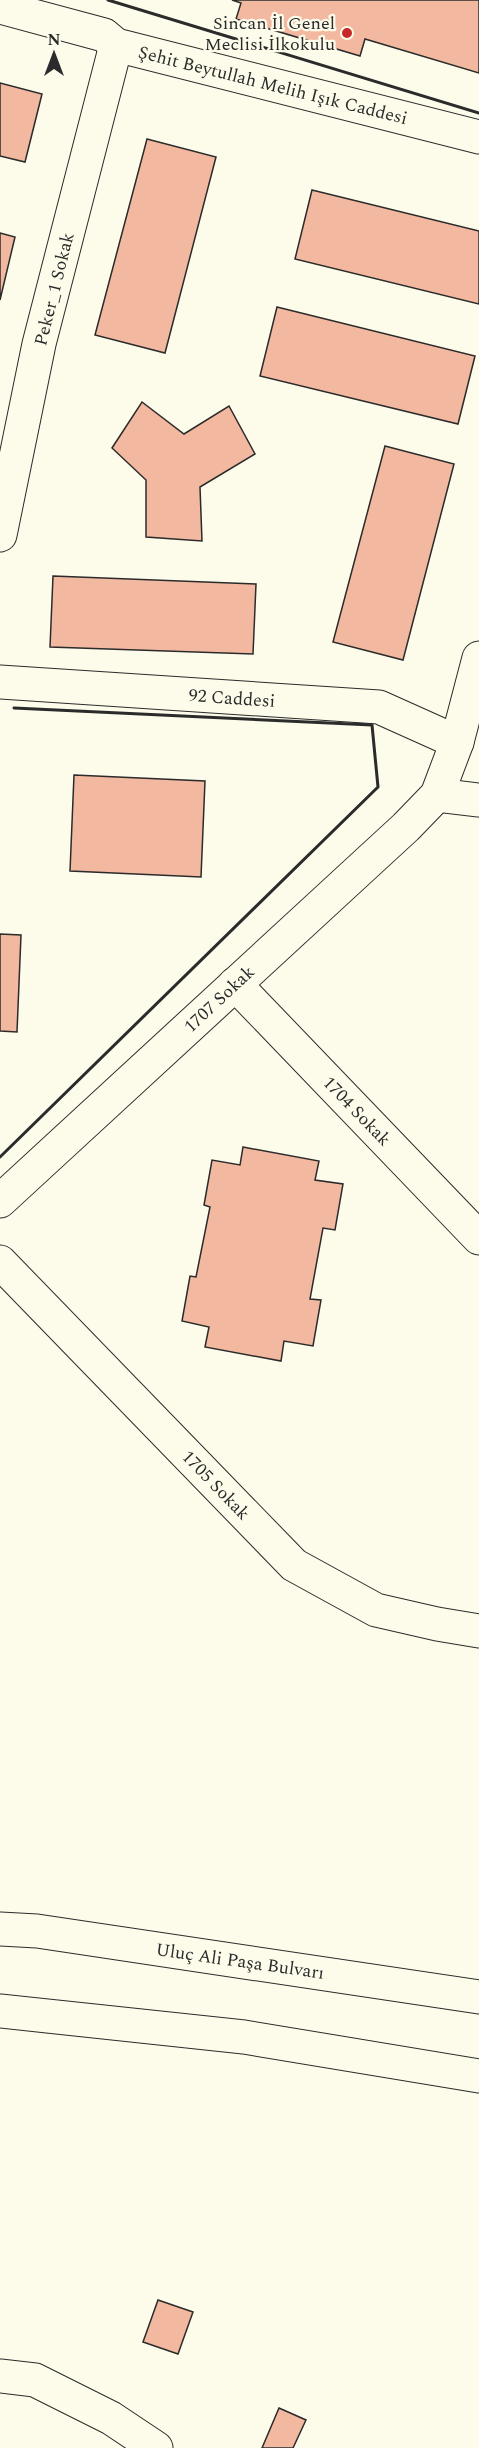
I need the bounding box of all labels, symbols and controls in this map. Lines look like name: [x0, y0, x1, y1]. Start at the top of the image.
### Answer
place label: Sincan İl Genel Meclisi İlkokulu: [205, 10, 335, 58]
north arrow: [24, 24, 84, 84]
marker: Sincan İl Genel Meclisi İlkokulu: [340, 26, 354, 40]
text: N: [47, 28, 61, 52]
street label: Şehit Beytullah Melih Işık Caddesi: [135, 39, 410, 132]
street label: Peker_1 Sokak: [27, 230, 82, 349]
street label: 92 Caddesi: [188, 682, 276, 715]
street label: 1707 Sokak: [178, 959, 261, 1039]
street label: 1704 Sokak: [316, 1070, 397, 1153]
street label: 1705 Sokak: [175, 1444, 256, 1527]
street label: Uluç Ali Paşa Bulvarı: [154, 1936, 326, 1987]

